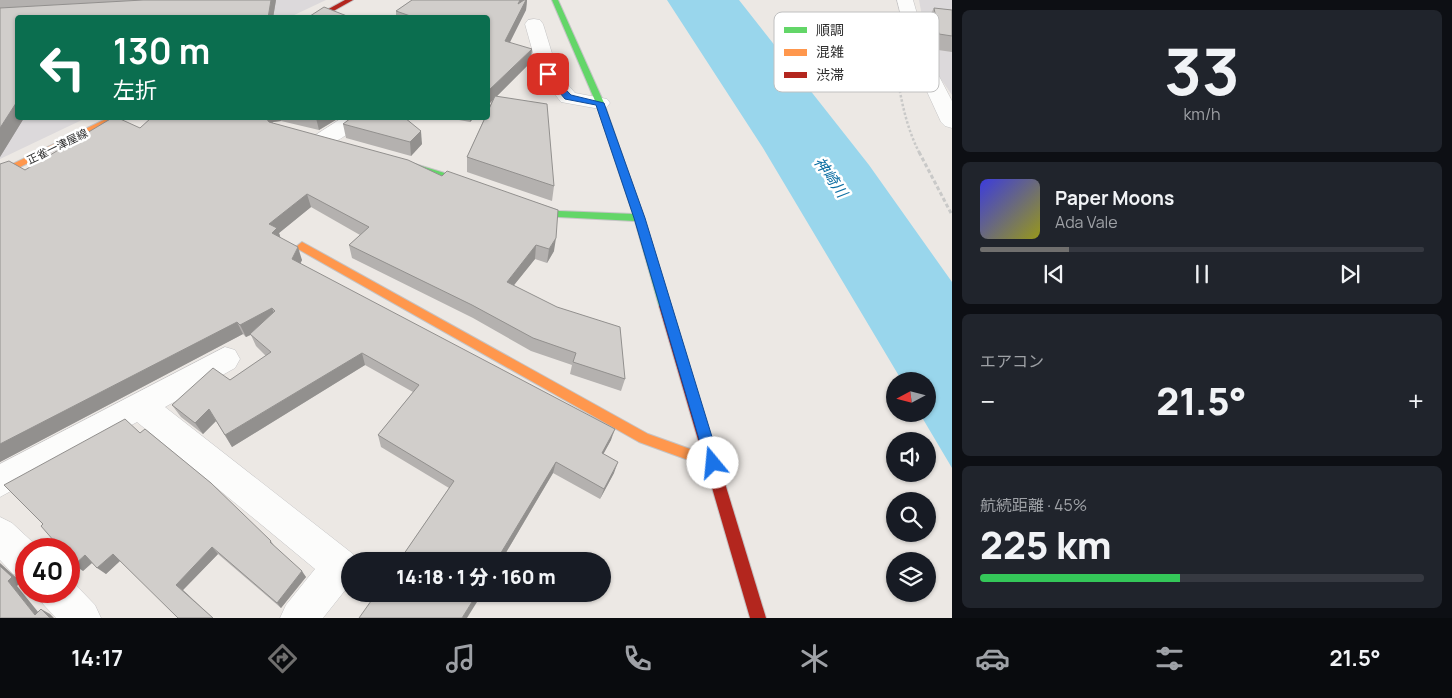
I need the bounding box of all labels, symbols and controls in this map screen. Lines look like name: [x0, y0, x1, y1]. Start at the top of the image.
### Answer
legend: [774, 12, 939, 92]
text: 順調: [816, 20, 844, 39]
text: 33: [1164, 26, 1240, 115]
text: 130 m: [113, 27, 210, 75]
icon: left: [30, 35, 95, 100]
text: 混雑: [816, 42, 844, 61]
pin: [527, 53, 569, 95]
icon: arrive: [534, 60, 562, 88]
text: 渋滞: [816, 65, 844, 84]
text: 左折: [113, 75, 157, 105]
text: km/h: [1183, 103, 1221, 125]
street label: 正雀一津屋線: [24, 125, 90, 167]
water label: 神崎川: [809, 153, 854, 203]
text: Paper Moons: [1055, 185, 1174, 211]
text: Ada Vale: [1055, 211, 1118, 233]
icon: previous: [1040, 260, 1068, 288]
icon: pause: [1188, 260, 1216, 288]
icon: next: [1336, 260, 1364, 288]
text: エアコン: [980, 350, 1044, 372]
north arrow: [886, 372, 936, 422]
map controls: [886, 372, 936, 602]
text: 21.5°: [1156, 374, 1247, 426]
text: −: [980, 382, 995, 420]
text: +: [1408, 382, 1424, 420]
button: sound: [886, 432, 936, 482]
position arrow: [686, 436, 738, 488]
button: search: [886, 492, 936, 542]
text: 航続距離 · 45%: [980, 494, 1087, 516]
text: 225 km: [980, 518, 1112, 570]
speed limit sign: 40: [15, 538, 80, 603]
button: layers: [886, 552, 936, 602]
text: 14:18 · 1 分 · 160 m: [396, 564, 556, 590]
icon: directions: [265, 641, 300, 676]
icon: music: [443, 641, 478, 676]
icon: phone: [620, 641, 655, 676]
icon: climate: [797, 641, 832, 676]
icon: car: [975, 641, 1010, 676]
icon: filters: [1152, 641, 1187, 676]
text: 14:17: [71, 643, 123, 673]
text: 21.5°: [1329, 643, 1381, 673]

